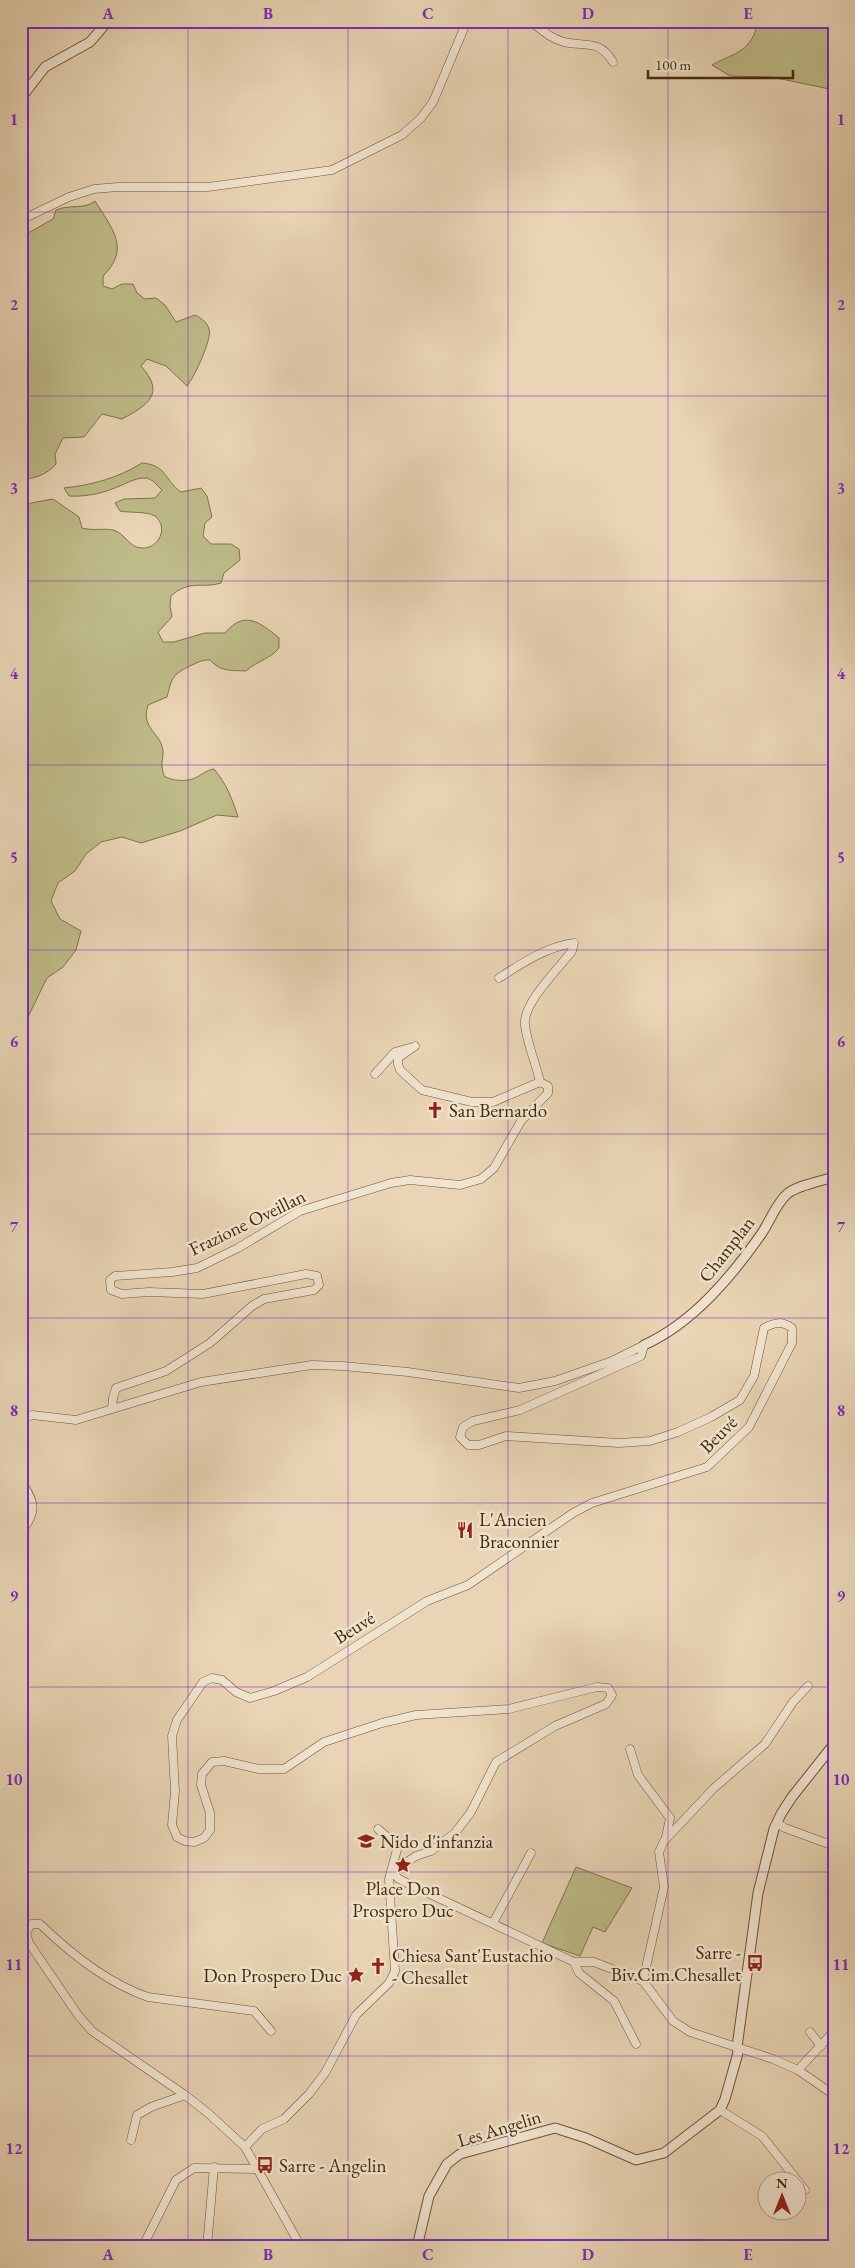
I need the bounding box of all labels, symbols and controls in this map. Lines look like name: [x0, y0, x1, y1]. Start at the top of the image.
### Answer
text: A: [101, 3, 114, 24]
text: B: [263, 3, 273, 24]
text: C: [422, 3, 434, 24]
text: D: [582, 3, 594, 24]
text: E: [743, 3, 753, 24]
scale bar: [648, 48, 792, 80]
text: 100 m: [655, 55, 692, 74]
text: 1: [10, 109, 18, 130]
text: 1: [837, 109, 845, 130]
text: 2: [10, 294, 19, 315]
text: 2: [837, 294, 846, 315]
text: 3: [10, 478, 18, 499]
text: 3: [837, 478, 845, 499]
text: 4: [10, 663, 19, 684]
text: 4: [837, 663, 846, 684]
text: 5: [10, 847, 18, 868]
text: 5: [837, 847, 845, 868]
text: 6: [10, 1031, 19, 1052]
text: 6: [837, 1031, 846, 1052]
place label: San Bernardo: [449, 1098, 547, 1123]
church icon: San Bernardo: [425, 1100, 445, 1120]
street label: Frazione Oveillan: [185, 1183, 310, 1261]
street label: Champlan: [693, 1211, 760, 1287]
text: 7: [10, 1216, 19, 1237]
text: 7: [837, 1216, 846, 1237]
text: 8: [10, 1400, 18, 1421]
text: 8: [837, 1400, 845, 1421]
street label: Beuvé: [694, 1410, 743, 1459]
place label: L'Ancien Braconnier: [479, 1507, 560, 1554]
restaurant icon: L'Ancien Braconnier: [455, 1520, 475, 1540]
text: 9: [10, 1585, 19, 1606]
text: 9: [837, 1585, 846, 1606]
street label: Beuvé: [329, 1605, 379, 1650]
text: 10: [6, 1769, 23, 1790]
text: 10: [833, 1769, 850, 1790]
place label: Nido d'infanzia: [380, 1829, 494, 1854]
school or university icon: Nido d'infanzia: [356, 1831, 376, 1851]
place icon: Place Don Prospero Duc: [393, 1855, 413, 1875]
place label: Place Don Prospero Duc: [352, 1876, 454, 1923]
place label: Sarre - Biv.Cim.Chesallet: [611, 1940, 741, 1987]
place label: Chiesa Sant'Eustachio - Chesallet: [392, 1943, 553, 1990]
bus stop icon: Sarre - Biv.Cim.Chesallet: [745, 1953, 765, 1973]
text: 11: [6, 1954, 22, 1975]
text: 11: [833, 1954, 849, 1975]
church icon: Chiesa Sant'Eustachio - Chesallet: [368, 1956, 388, 1976]
place label: Don Prospero Duc: [203, 1963, 342, 1988]
place icon: Don Prospero Duc: [346, 1965, 366, 1985]
street label: Les Angelin: [454, 2104, 544, 2153]
text: 12: [6, 2138, 23, 2159]
text: 12: [833, 2138, 850, 2159]
place label: Sarre - Angelin: [279, 2153, 386, 2178]
bus stop icon: Sarre - Angelin: [255, 2155, 275, 2175]
north arrow: [758, 2170, 808, 2220]
text: N: [776, 2174, 788, 2192]
text: A: [101, 2244, 114, 2265]
text: B: [263, 2244, 273, 2265]
text: C: [422, 2244, 434, 2265]
text: D: [582, 2244, 594, 2265]
text: E: [743, 2244, 753, 2265]

